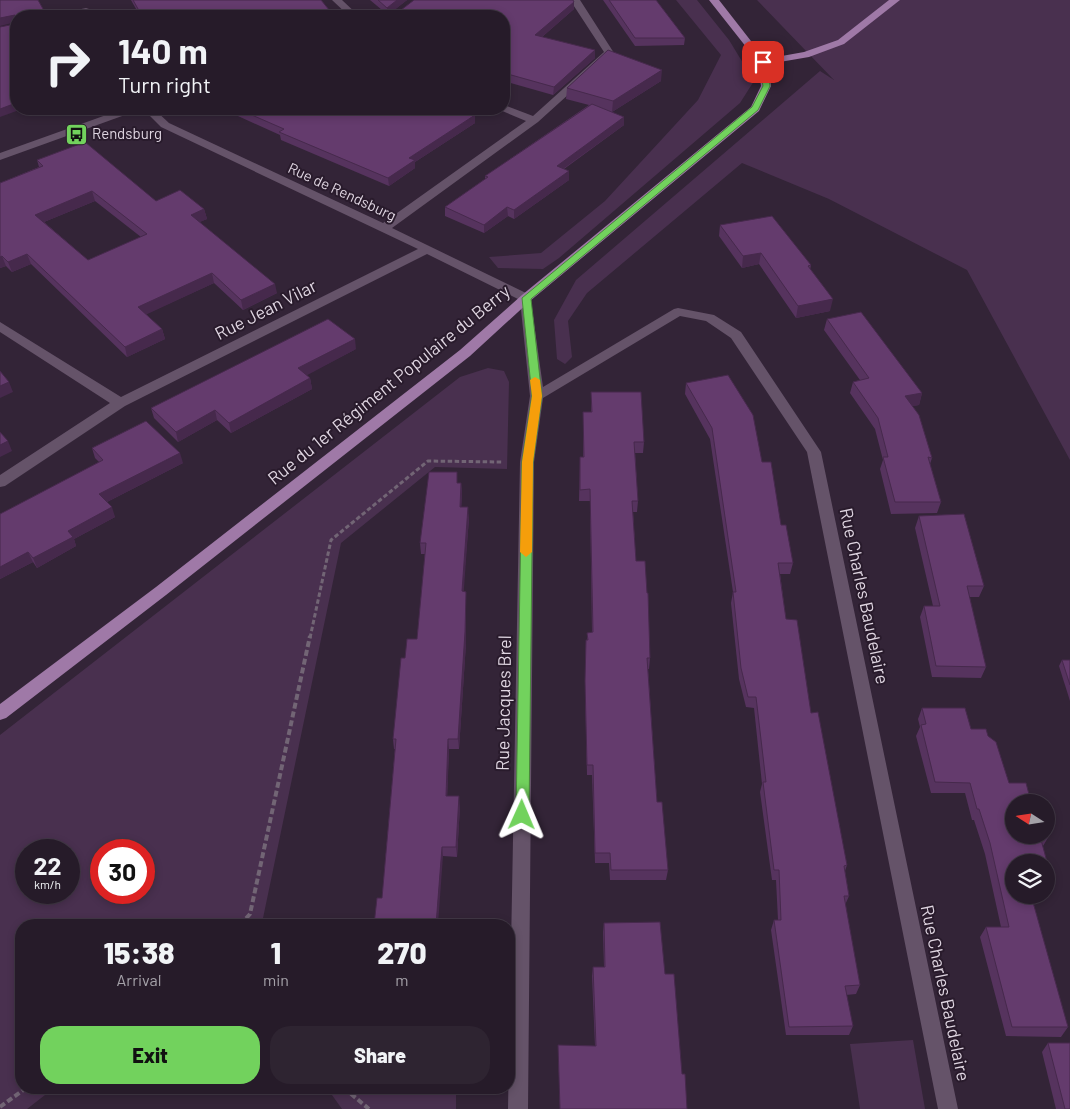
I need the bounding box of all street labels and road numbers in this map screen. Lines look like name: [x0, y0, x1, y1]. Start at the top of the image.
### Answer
street label: Rue de Rendsburg: [285, 158, 399, 224]
street label: Rue Jean Vilar: [211, 274, 321, 344]
street label: Rue du 1er Régiment Populaire du Berry: [263, 280, 514, 489]
street label: Rue Charles Baudelaire: [836, 506, 894, 686]
street label: Rue Jacques Brel: [491, 635, 515, 771]
street label: Rue Charles Baudelaire: [917, 903, 975, 1083]

